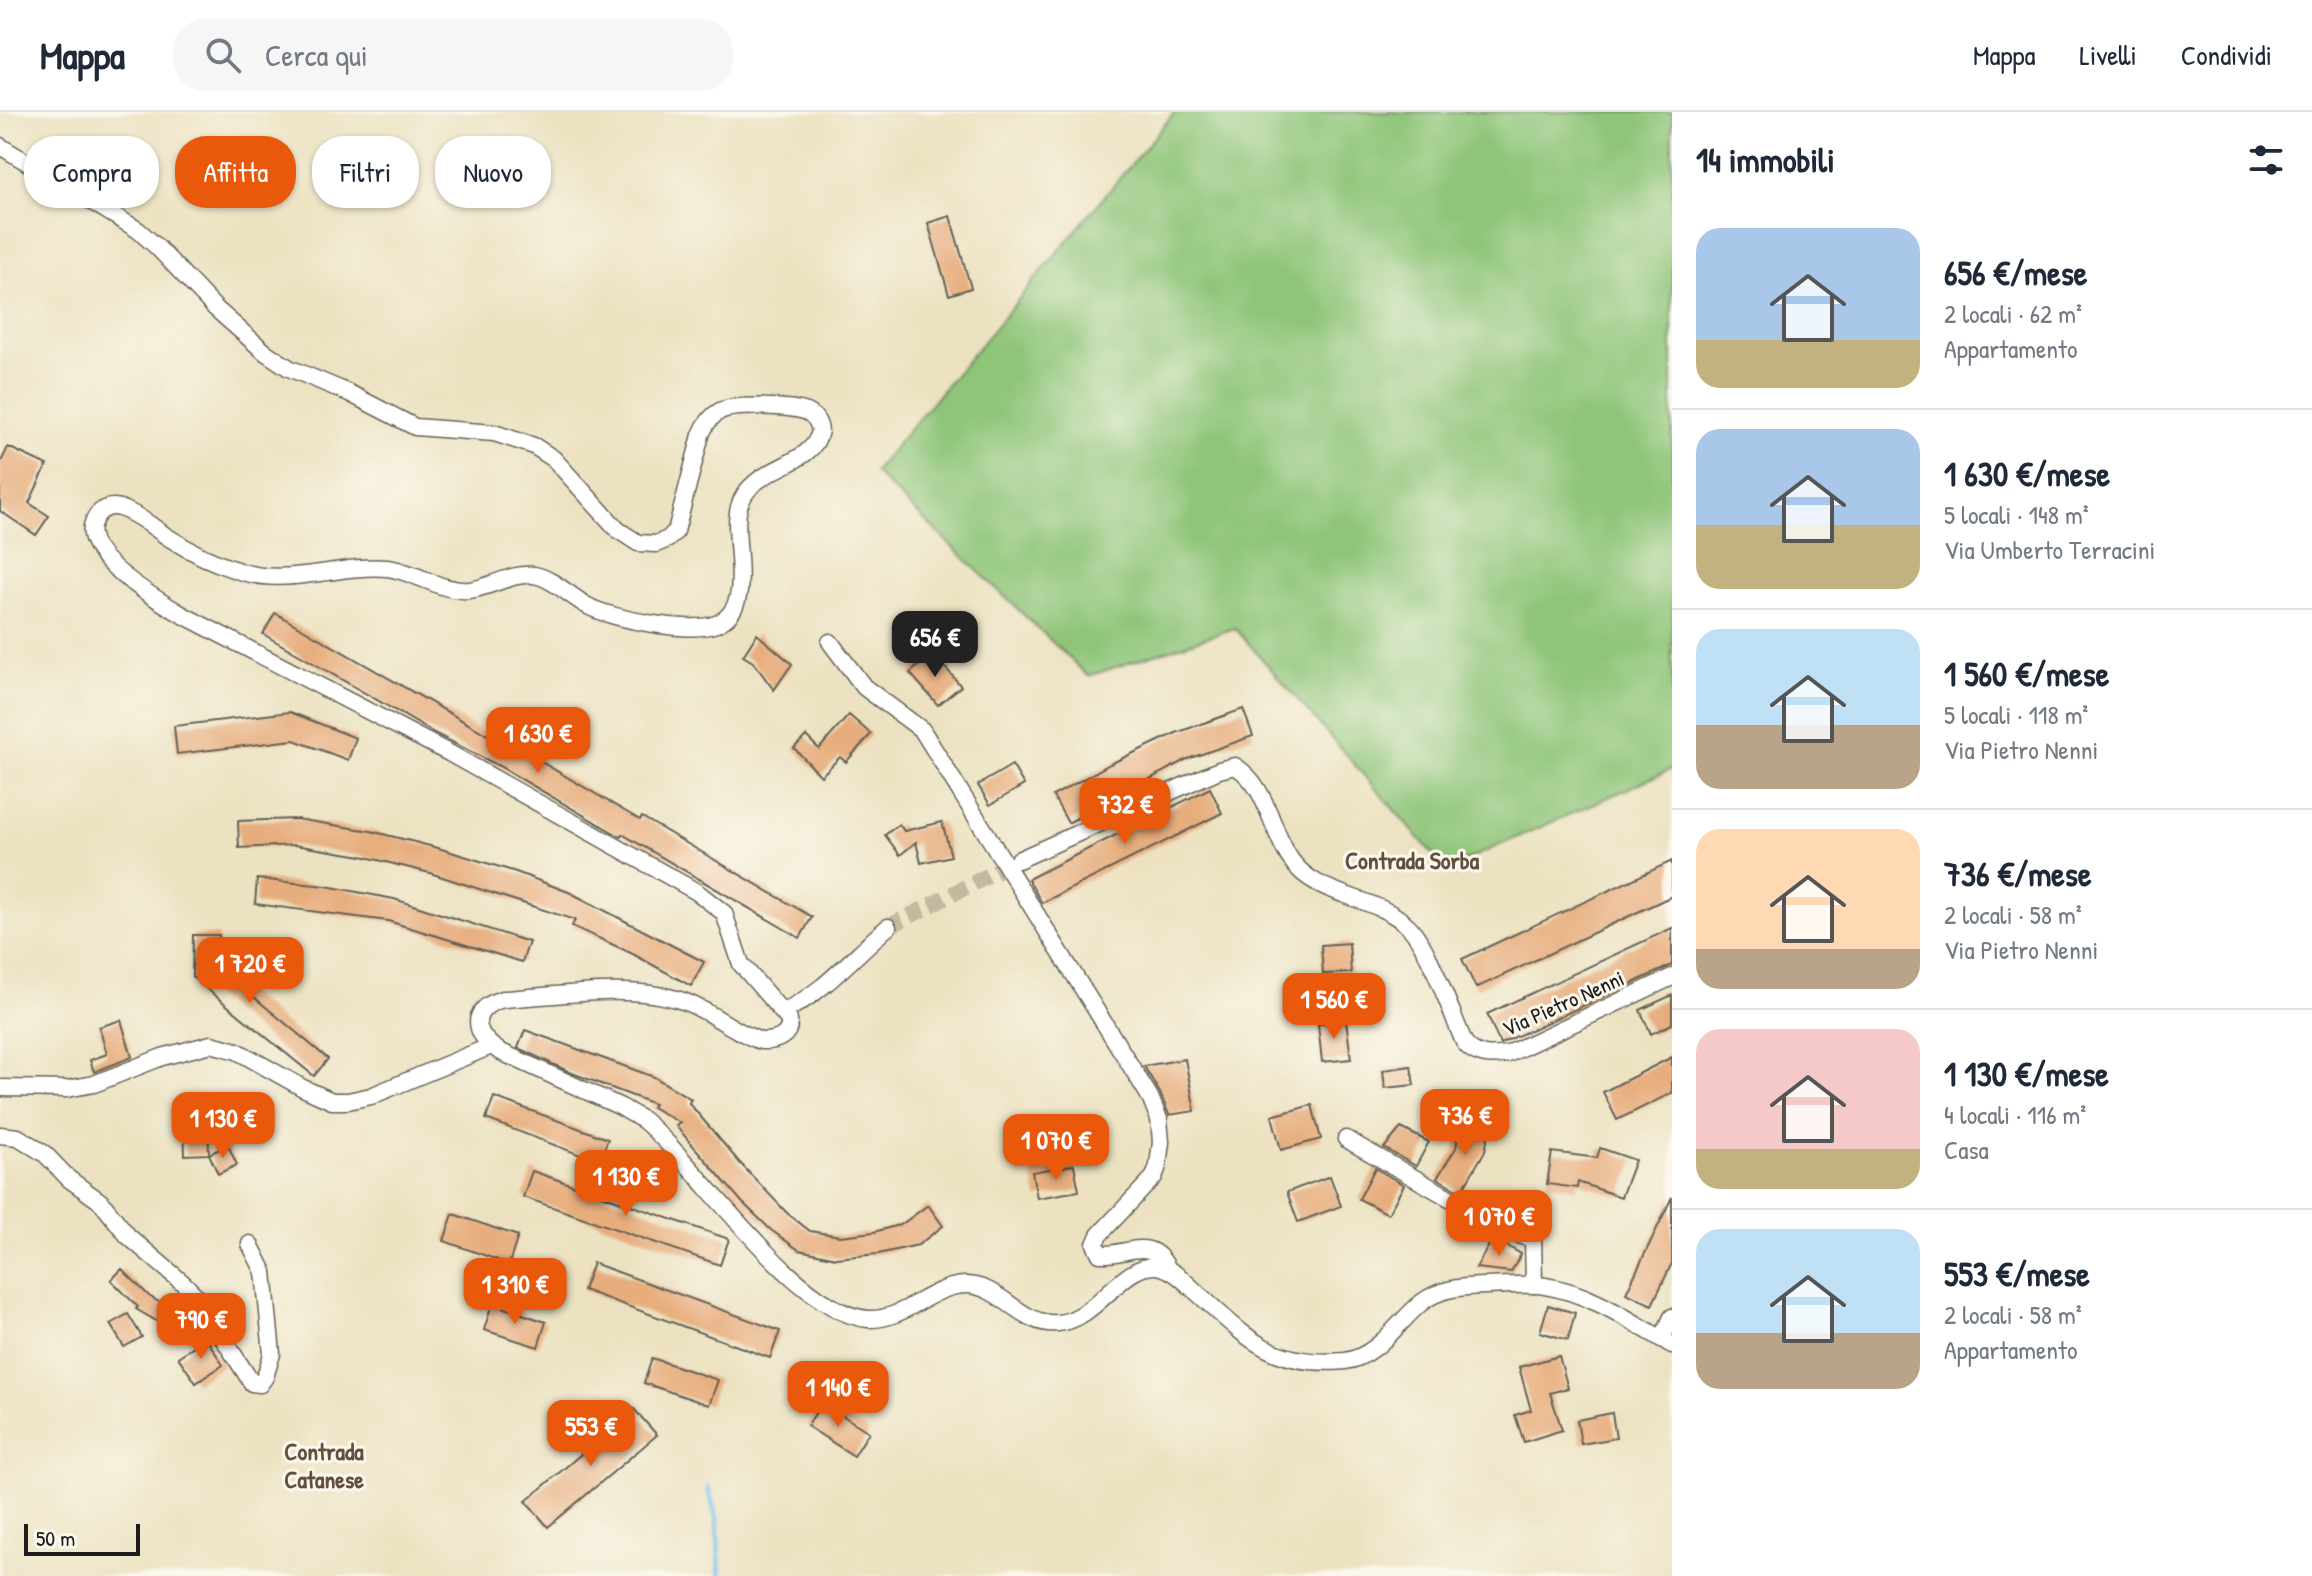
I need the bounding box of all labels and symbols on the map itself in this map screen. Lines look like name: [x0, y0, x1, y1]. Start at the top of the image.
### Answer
pin: 656 €: [879, 611, 991, 679]
pin: 1 630 €: [464, 707, 612, 775]
pin: 732 €: [1069, 778, 1181, 846]
district label: Contrada Sorba: [1345, 844, 1480, 876]
pin: 1 720 €: [176, 937, 324, 1005]
street label: Via Pietro Nenni: [1497, 963, 1629, 1043]
pin: 1 560 €: [1260, 973, 1408, 1041]
pin: 736 €: [1409, 1089, 1521, 1157]
pin: 1 130 €: [149, 1092, 297, 1160]
pin: 1 070 €: [982, 1114, 1130, 1182]
pin: 1 130 €: [552, 1150, 700, 1218]
pin: 1 070 €: [1425, 1190, 1573, 1258]
pin: 1 310 €: [441, 1258, 589, 1326]
pin: 790 €: [145, 1293, 257, 1361]
pin: 1 140 €: [764, 1361, 912, 1429]
pin: 553 €: [535, 1400, 647, 1468]
district label: Contrada Catanese: [284, 1435, 364, 1495]
scale bar: [24, 1520, 140, 1556]

